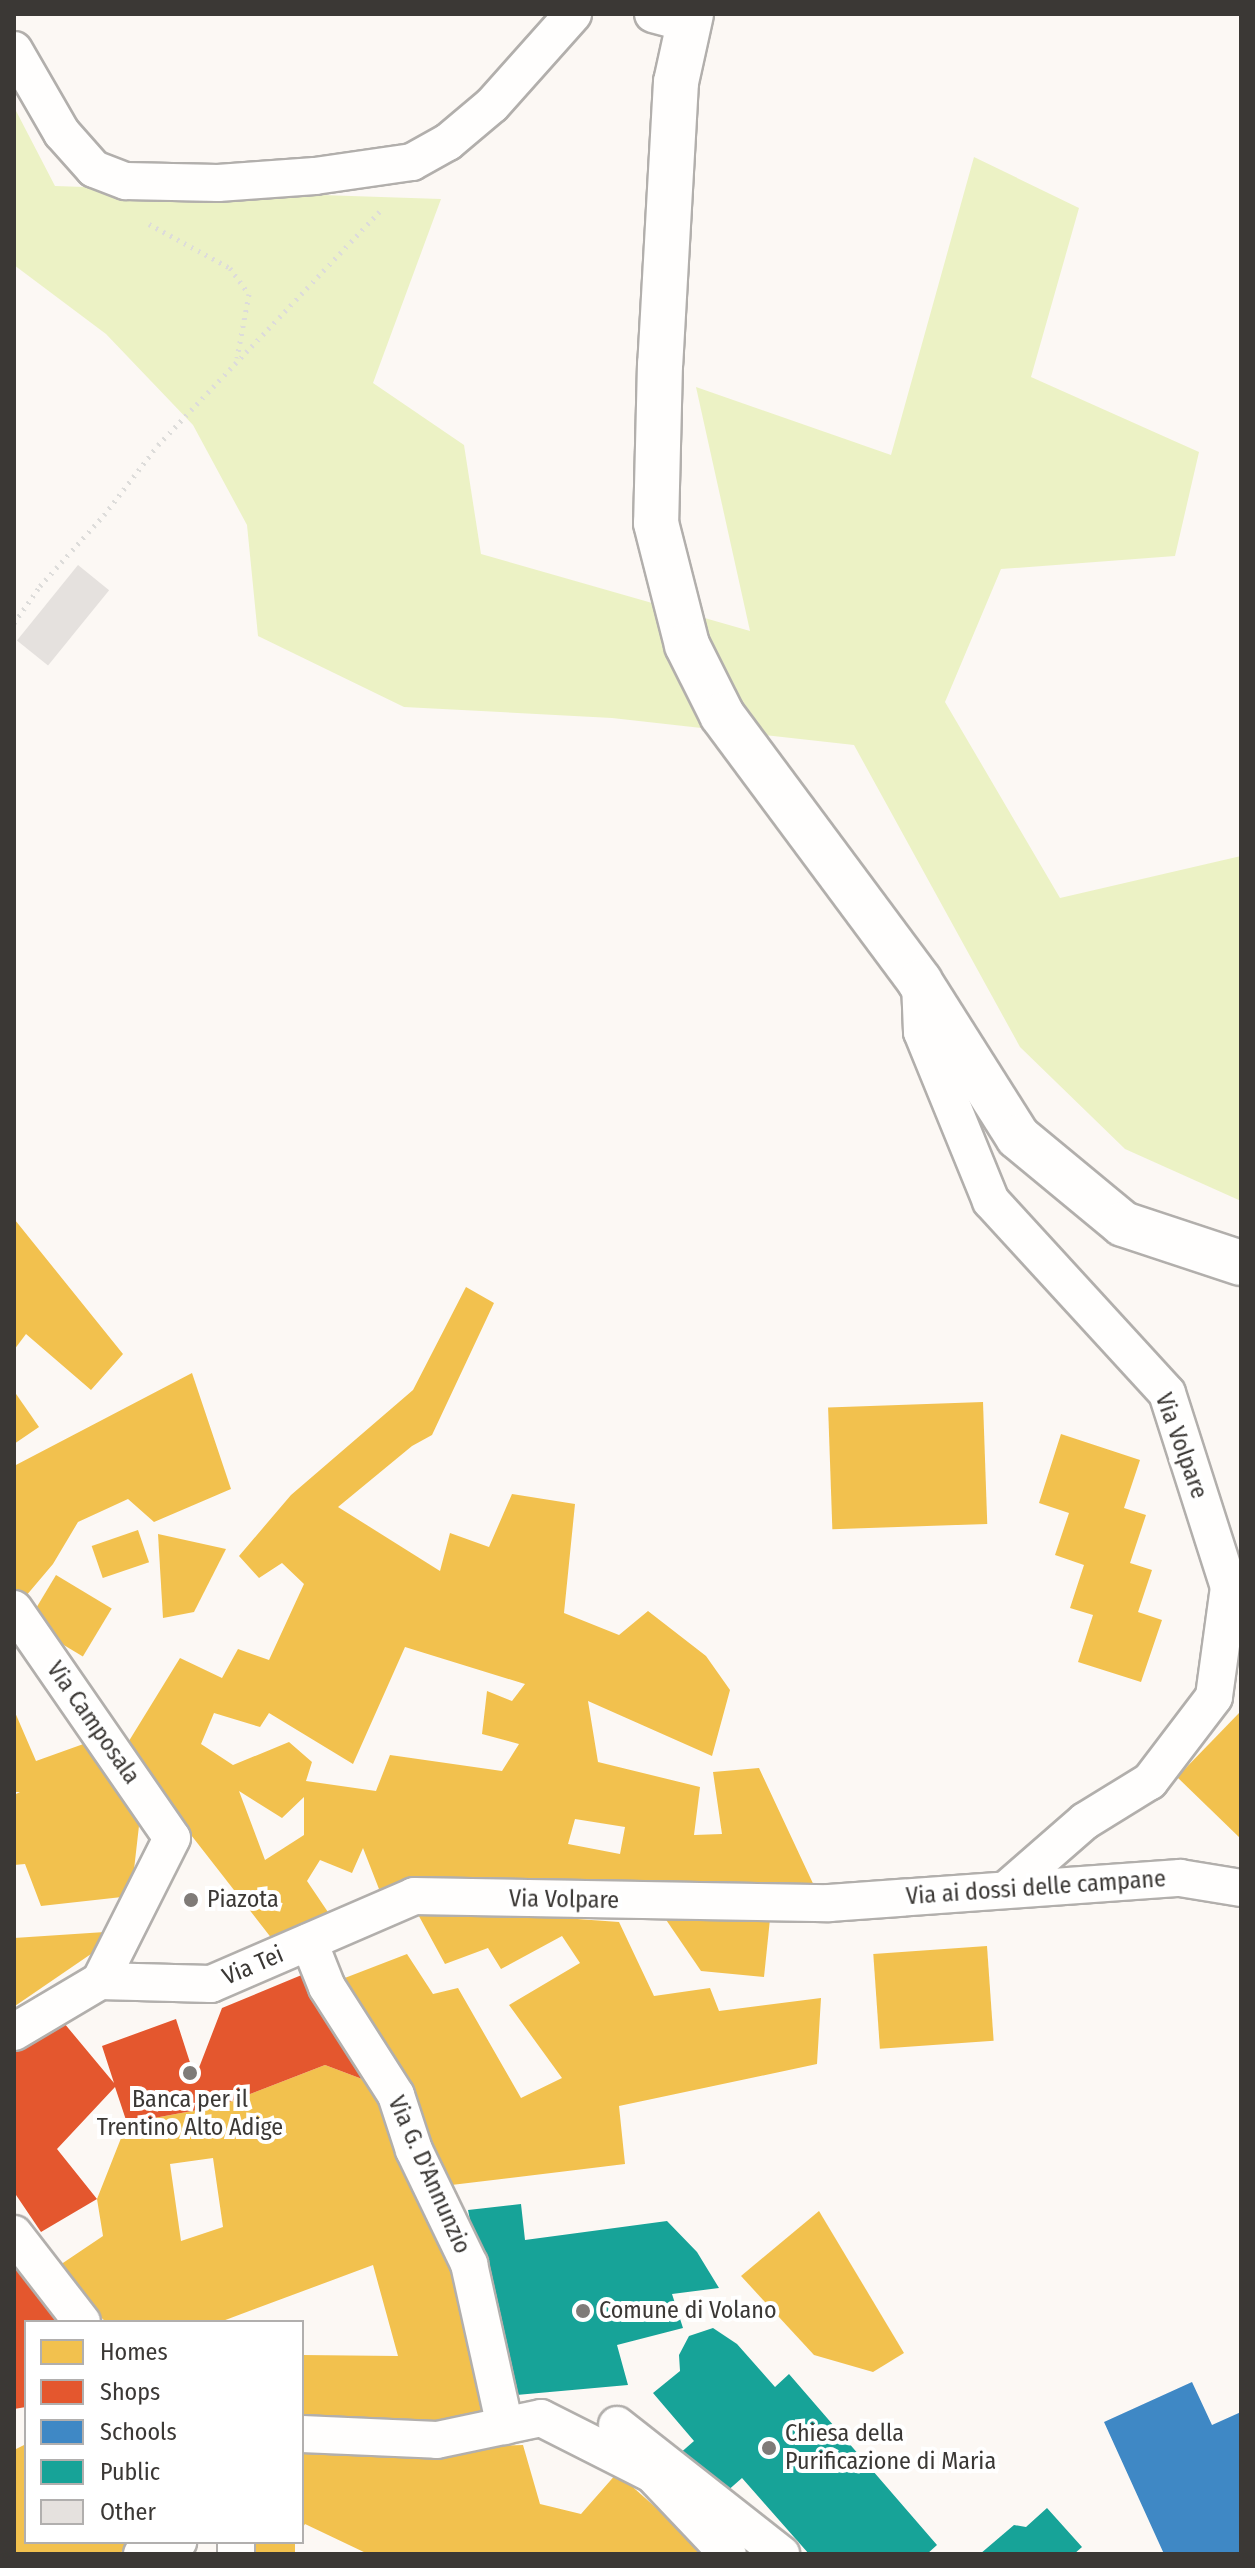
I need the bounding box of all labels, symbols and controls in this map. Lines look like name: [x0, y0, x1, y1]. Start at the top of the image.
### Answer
street label: Via Volpare: [1149, 1389, 1213, 1503]
street label: Via Camposala: [40, 1656, 146, 1790]
street label: Via ai dossi delle campane: [905, 1865, 1167, 1911]
street label: Via Volpare: [509, 1885, 619, 1915]
place label: Piazota: [207, 1886, 279, 1914]
marker: Piazota: [182, 1891, 200, 1909]
street label: Via Tei: [218, 1940, 288, 1992]
marker: Banca per il Trentino Alto Adige: [181, 2064, 199, 2082]
place label: Banca per il Trentino Alto Adige: [97, 2086, 283, 2142]
street label: Via G. D'Annunzio: [381, 2092, 477, 2258]
place label: Comune di Volano: [599, 2297, 777, 2325]
marker: Comune di Volano: [574, 2302, 592, 2320]
legend: [24, 2320, 304, 2544]
text: Homes: [100, 2338, 168, 2366]
text: Shops: [100, 2378, 160, 2406]
text: Schools: [100, 2418, 177, 2446]
place label: Chiesa della Purificazione di Maria: [785, 2420, 996, 2476]
marker: Chiesa della Purificazione di Maria: [760, 2439, 778, 2457]
text: Public: [100, 2458, 160, 2486]
text: Other: [100, 2498, 156, 2526]

